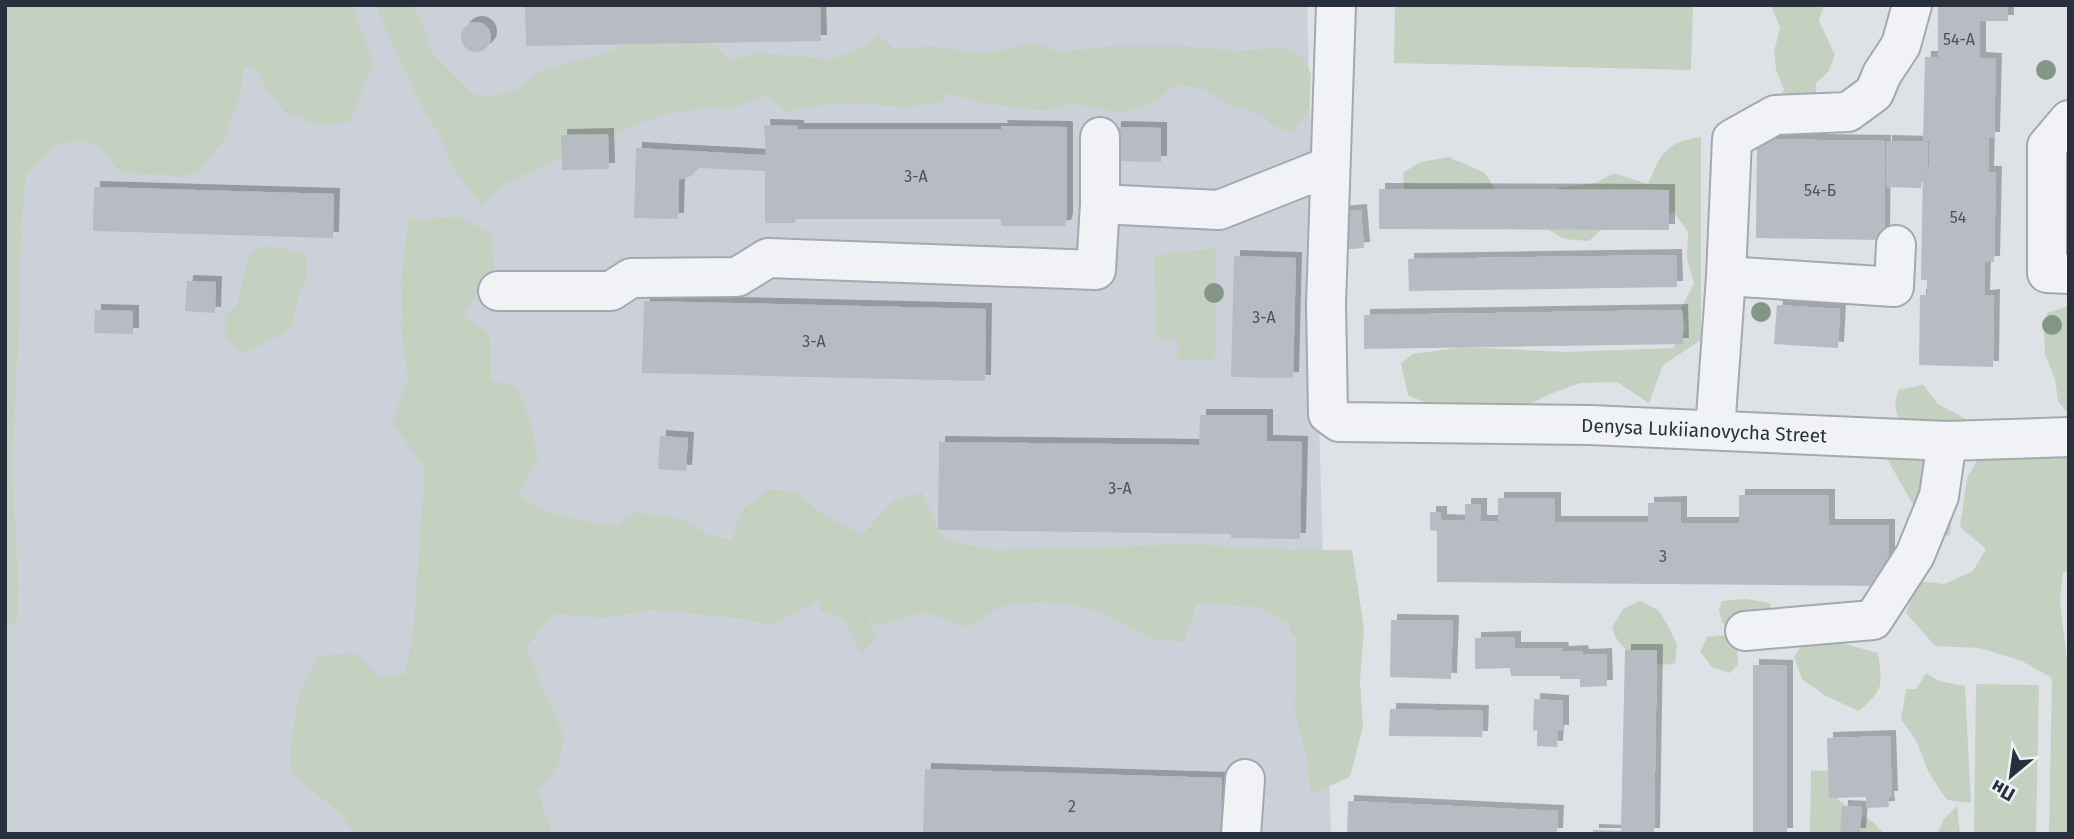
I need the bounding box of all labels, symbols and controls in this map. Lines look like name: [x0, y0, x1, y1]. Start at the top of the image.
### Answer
house number: 54-А: [1943, 30, 1976, 49]
house number: 3-А: [904, 167, 929, 186]
house number: 54-Б: [1804, 181, 1836, 200]
house number: 54: [1950, 208, 1967, 227]
house number: 3-А: [1252, 308, 1277, 327]
house number: 3-А: [802, 332, 827, 351]
street label: Denysa Lukiianovycha Street: [1581, 414, 1828, 448]
house number: 3-А: [1108, 479, 1133, 498]
house number: 3: [1659, 547, 1667, 566]
north arrow: [1976, 741, 2046, 811]
text: Пн: [1987, 775, 2019, 806]
house number: 2: [1068, 797, 1076, 816]

